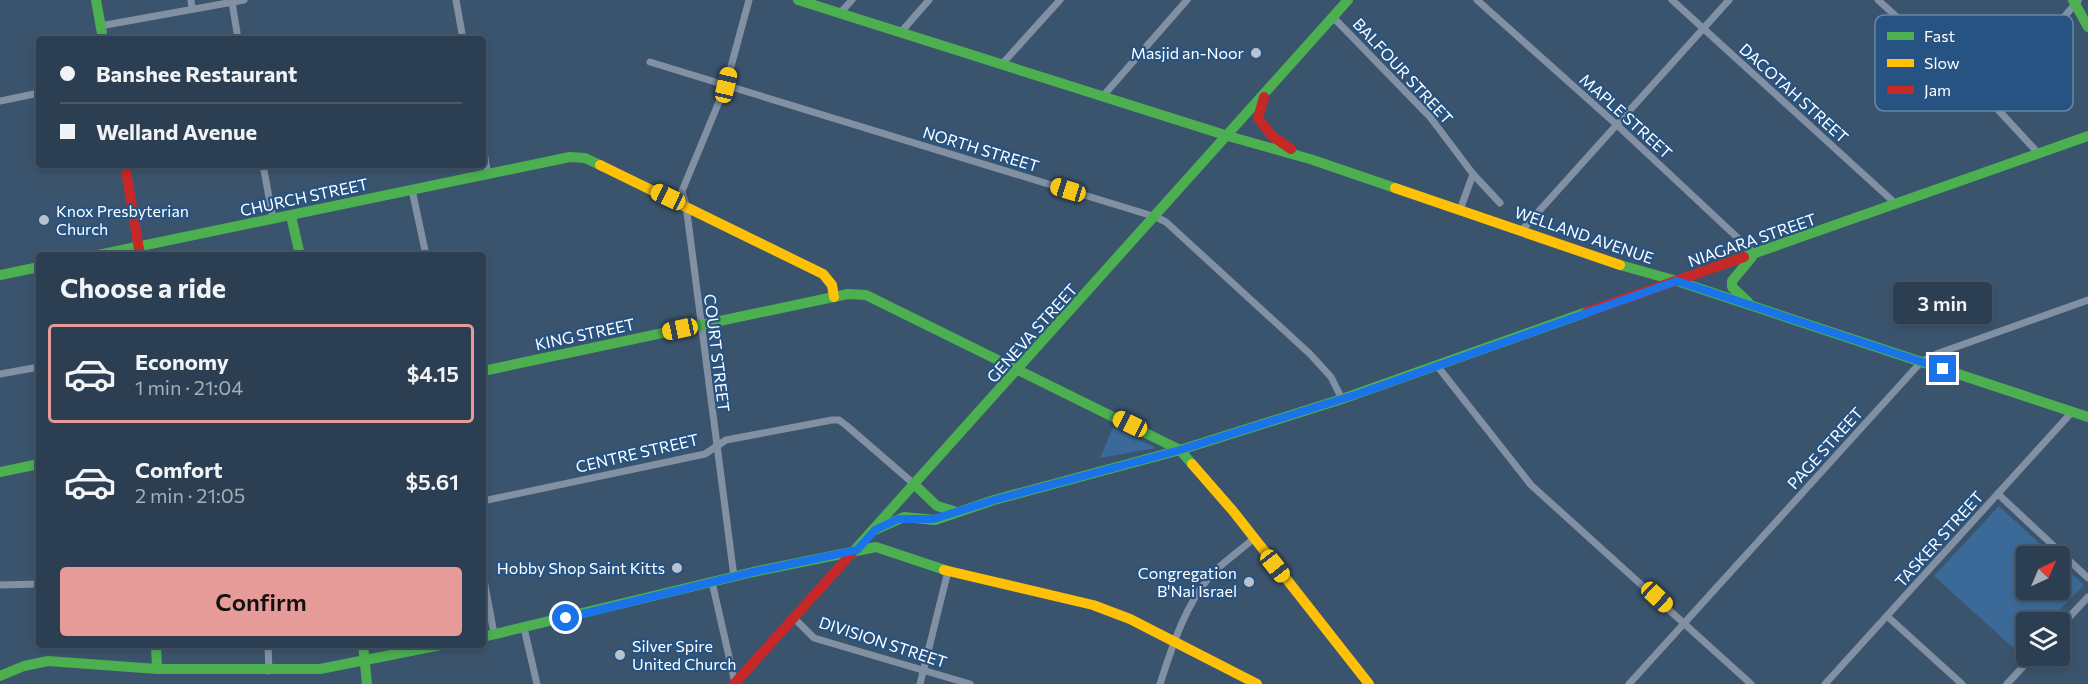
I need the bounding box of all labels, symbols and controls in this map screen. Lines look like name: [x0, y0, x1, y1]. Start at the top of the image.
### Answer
street label: BALFOUR STREET: [1349, 14, 1457, 127]
legend: [1875, 15, 2073, 111]
text: Fast: [1924, 26, 1955, 45]
street label: DACOTAH STREET: [1736, 39, 1853, 146]
place label: Masjid an-Noor: [1131, 43, 1245, 62]
marker: Masjid an-Noor: [1249, 46, 1263, 60]
text: Slow: [1924, 53, 1960, 72]
text: Banshee Restaurant: [96, 60, 297, 87]
car: [713, 65, 739, 105]
street label: MAPLE STREET: [1576, 69, 1676, 162]
text: Jam: [1924, 80, 1951, 99]
text: Welland Avenue: [96, 118, 257, 145]
street label: NORTH STREET: [921, 122, 1041, 175]
street label: CHURCH STREET: [238, 174, 370, 219]
car: [1048, 176, 1088, 204]
car: [648, 181, 688, 213]
place label: Knox Presbyterian Church: [56, 201, 189, 238]
street label: WELLAND AVENUE: [1512, 202, 1656, 267]
street label: NIAGARA STREET: [1685, 209, 1818, 270]
marker: Knox Presbyterian Church: [37, 213, 51, 227]
text: Choose a ride: [60, 271, 226, 304]
street label: GENEVA STREET: [982, 279, 1081, 386]
callout: 3 min: [1894, 282, 1992, 324]
text: 3 min: [1918, 291, 1967, 315]
street label: COURT STREET: [701, 293, 734, 413]
street label: KING STREET: [533, 314, 636, 353]
car: [661, 316, 699, 342]
icon: car: [63, 347, 117, 401]
text: Economy: [135, 348, 229, 375]
route end: [1929, 355, 1956, 382]
text: $4.15: [407, 360, 459, 387]
text: 1 min · 21:04: [135, 375, 243, 399]
street label: PAGE STREET: [1783, 403, 1866, 492]
car: [1110, 408, 1150, 440]
street label: CENTRE STREET: [574, 429, 700, 476]
icon: car: [63, 455, 117, 509]
text: Comfort: [135, 456, 223, 483]
text: $5.61: [405, 468, 459, 495]
text: 2 min · 21:05: [135, 483, 245, 507]
street label: TASKER STREET: [1891, 487, 1987, 591]
car: [1257, 546, 1293, 586]
north arrow: [2016, 546, 2070, 600]
map controls: [2016, 546, 2070, 666]
place label: Hobby Shop Saint Kitts: [497, 558, 665, 577]
marker: Hobby Shop Saint Kitts: [670, 561, 684, 575]
place label: Congregation B'Nai Israel: [1138, 563, 1237, 600]
button: Confirm: [60, 567, 462, 636]
marker: Congregation B'Nai Israel: [1242, 575, 1256, 589]
car: [1638, 578, 1676, 616]
route start: [552, 604, 579, 631]
street label: DIVISION STREET: [817, 612, 949, 671]
button: layers: [2016, 612, 2070, 666]
place label: Silver Spire United Church: [632, 636, 736, 673]
marker: Silver Spire United Church: [613, 648, 627, 662]

